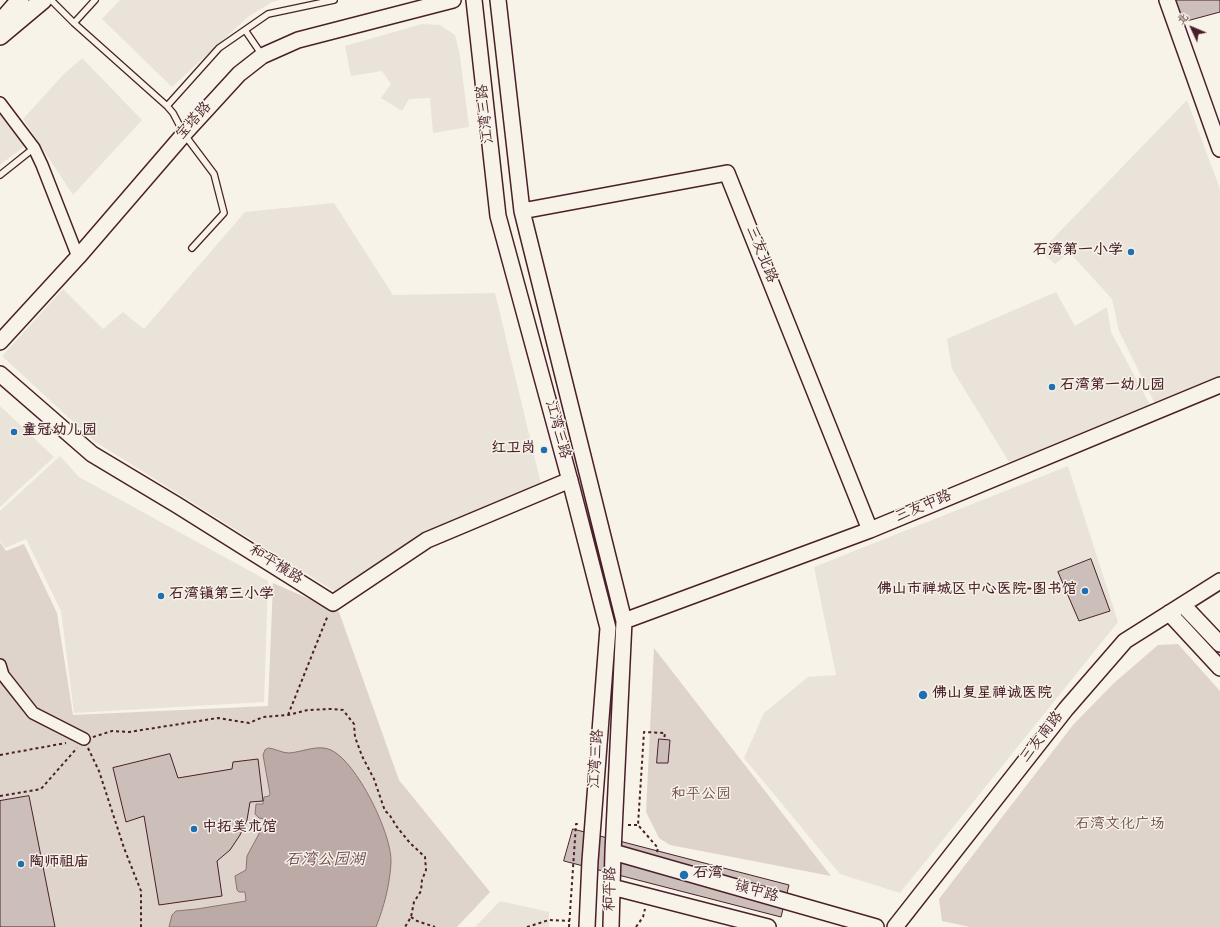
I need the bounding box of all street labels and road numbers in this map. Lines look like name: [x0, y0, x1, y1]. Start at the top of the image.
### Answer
street label: 江湾三路: [475, 83, 499, 145]
street label: 宝塔路: [173, 99, 217, 145]
street label: 三友北路: [740, 224, 780, 286]
street label: 江湾三路: [540, 399, 572, 461]
street label: 三友中路: [893, 488, 955, 528]
street label: 和平横路: [245, 542, 305, 590]
street label: 三友南路: [1017, 709, 1069, 767]
street label: 江湾三路: [587, 728, 609, 790]
street label: 和平路: [603, 866, 621, 912]
street label: 镇中路: [732, 878, 780, 908]

